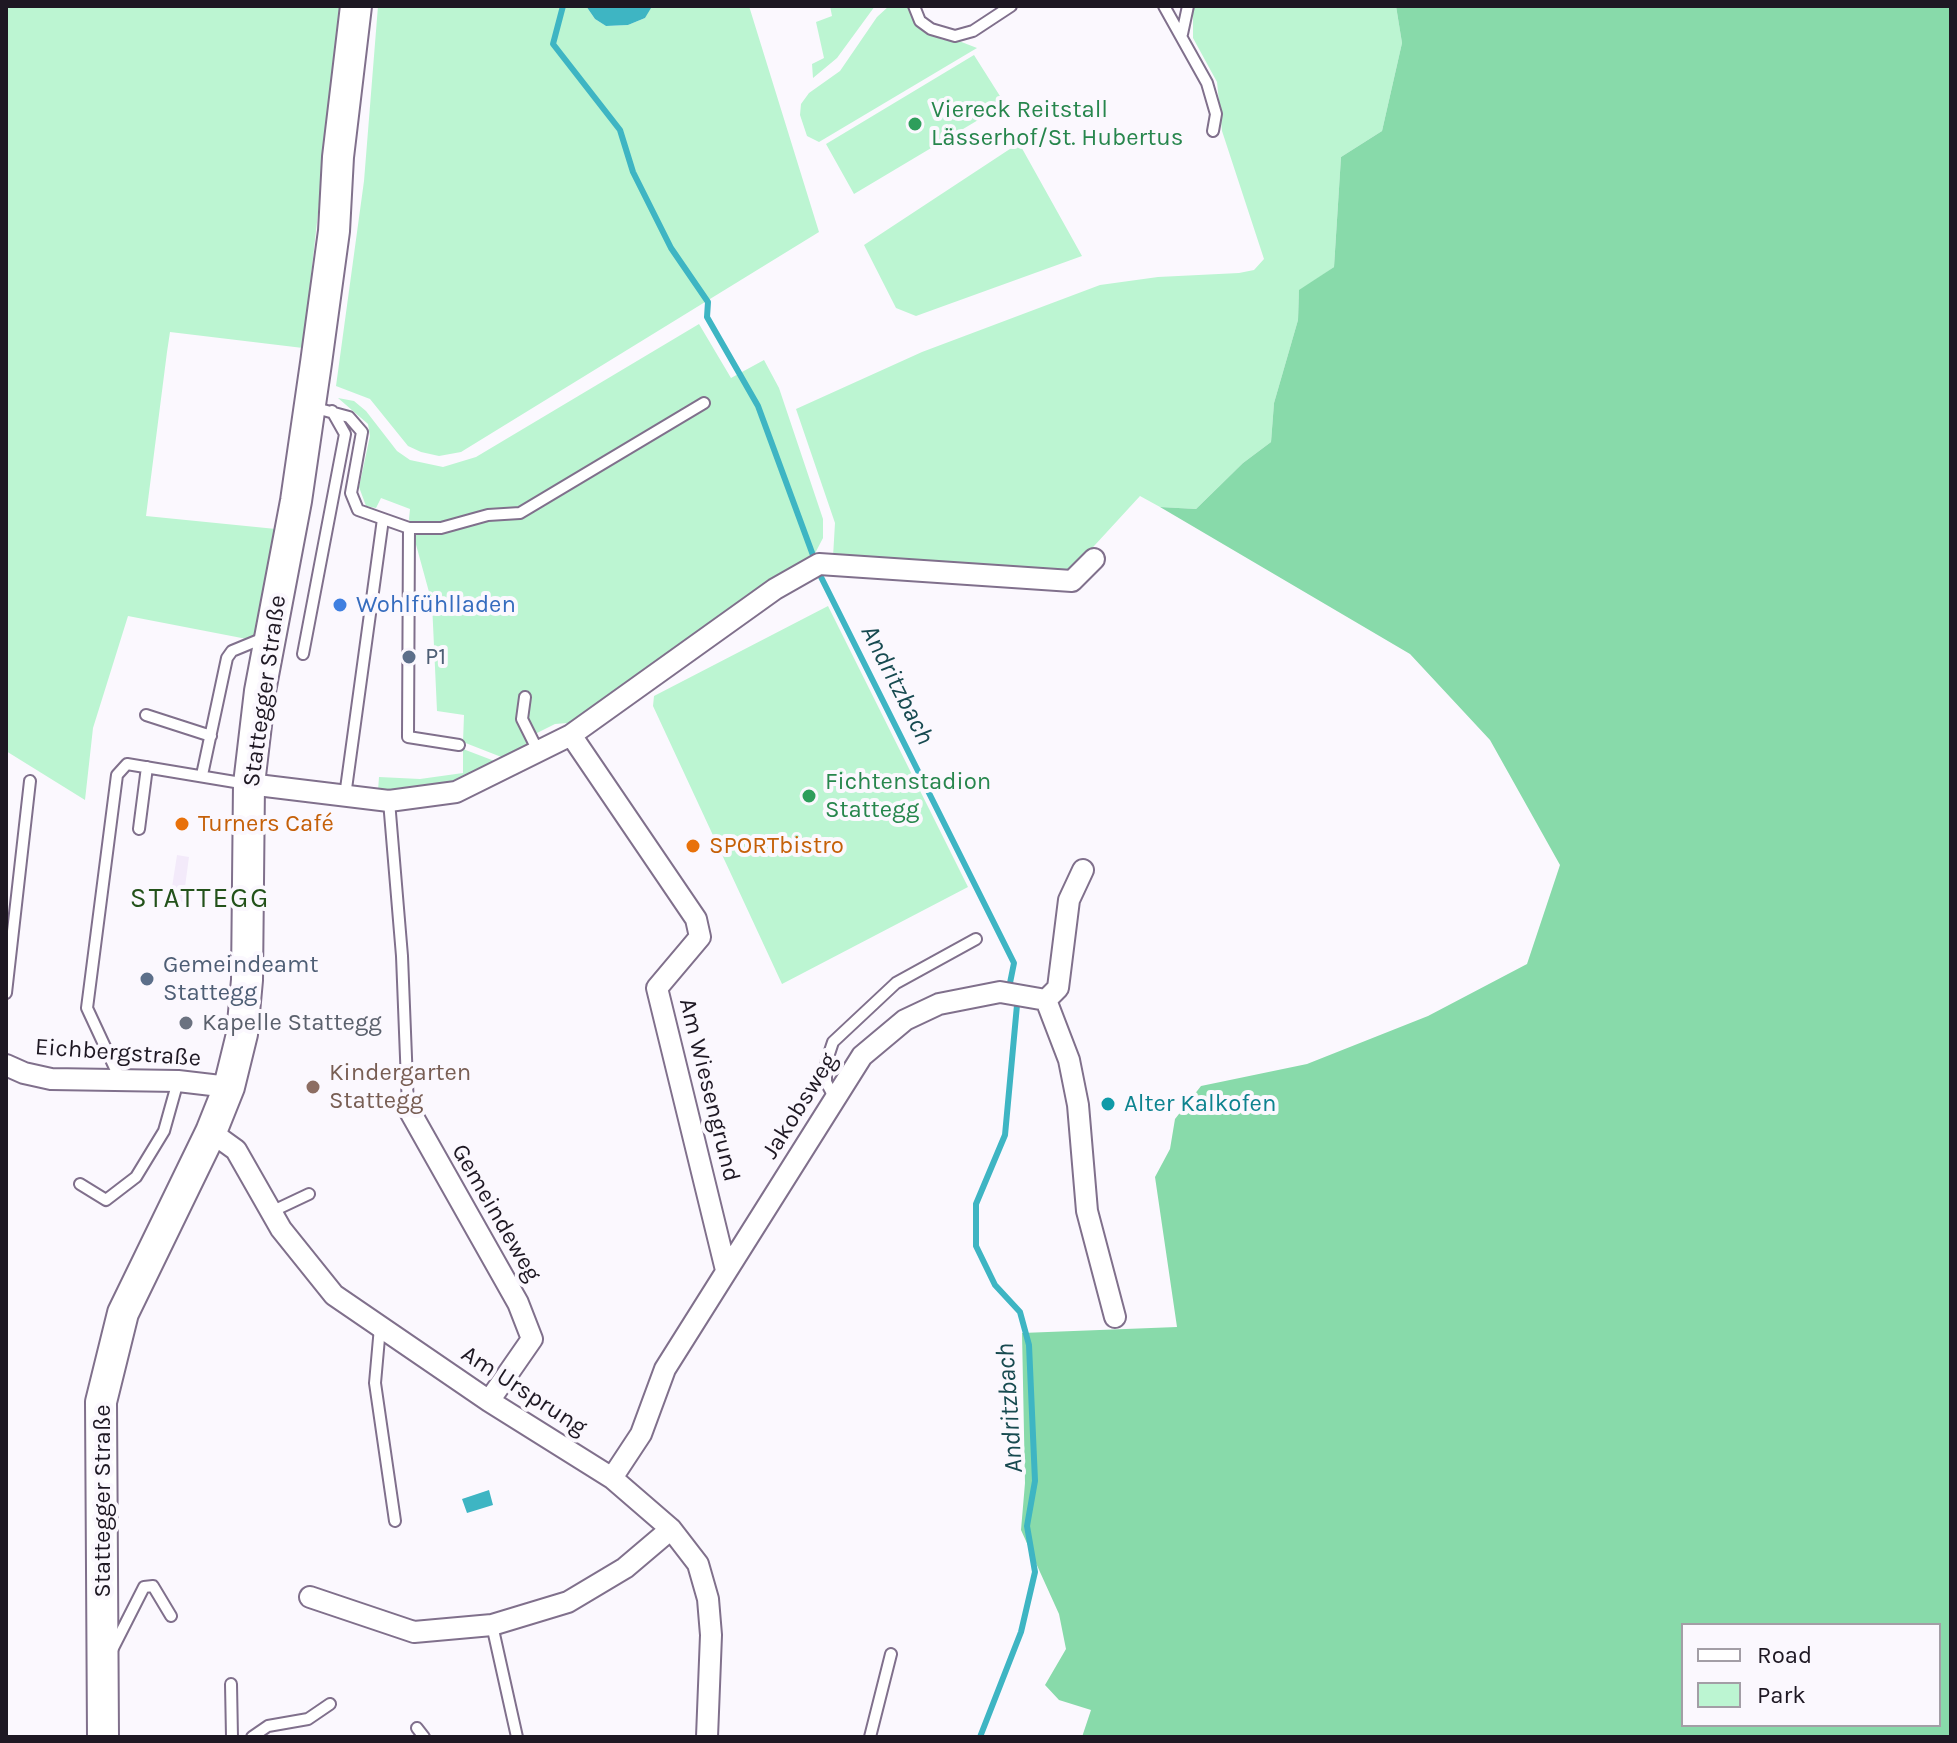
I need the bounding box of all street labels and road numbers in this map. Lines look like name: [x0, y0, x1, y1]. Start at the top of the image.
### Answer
street label: Stattegger Straße: [237, 593, 293, 789]
street label: Am Wiesengrund: [672, 995, 746, 1185]
street label: Eichbergstraße: [34, 1033, 202, 1073]
street label: Jakobsweg: [756, 1048, 844, 1164]
street label: Gemeindeweg: [445, 1139, 547, 1287]
street label: Am Ursprung: [456, 1340, 592, 1442]
street label: Stattegger Straße: [89, 1404, 117, 1598]

